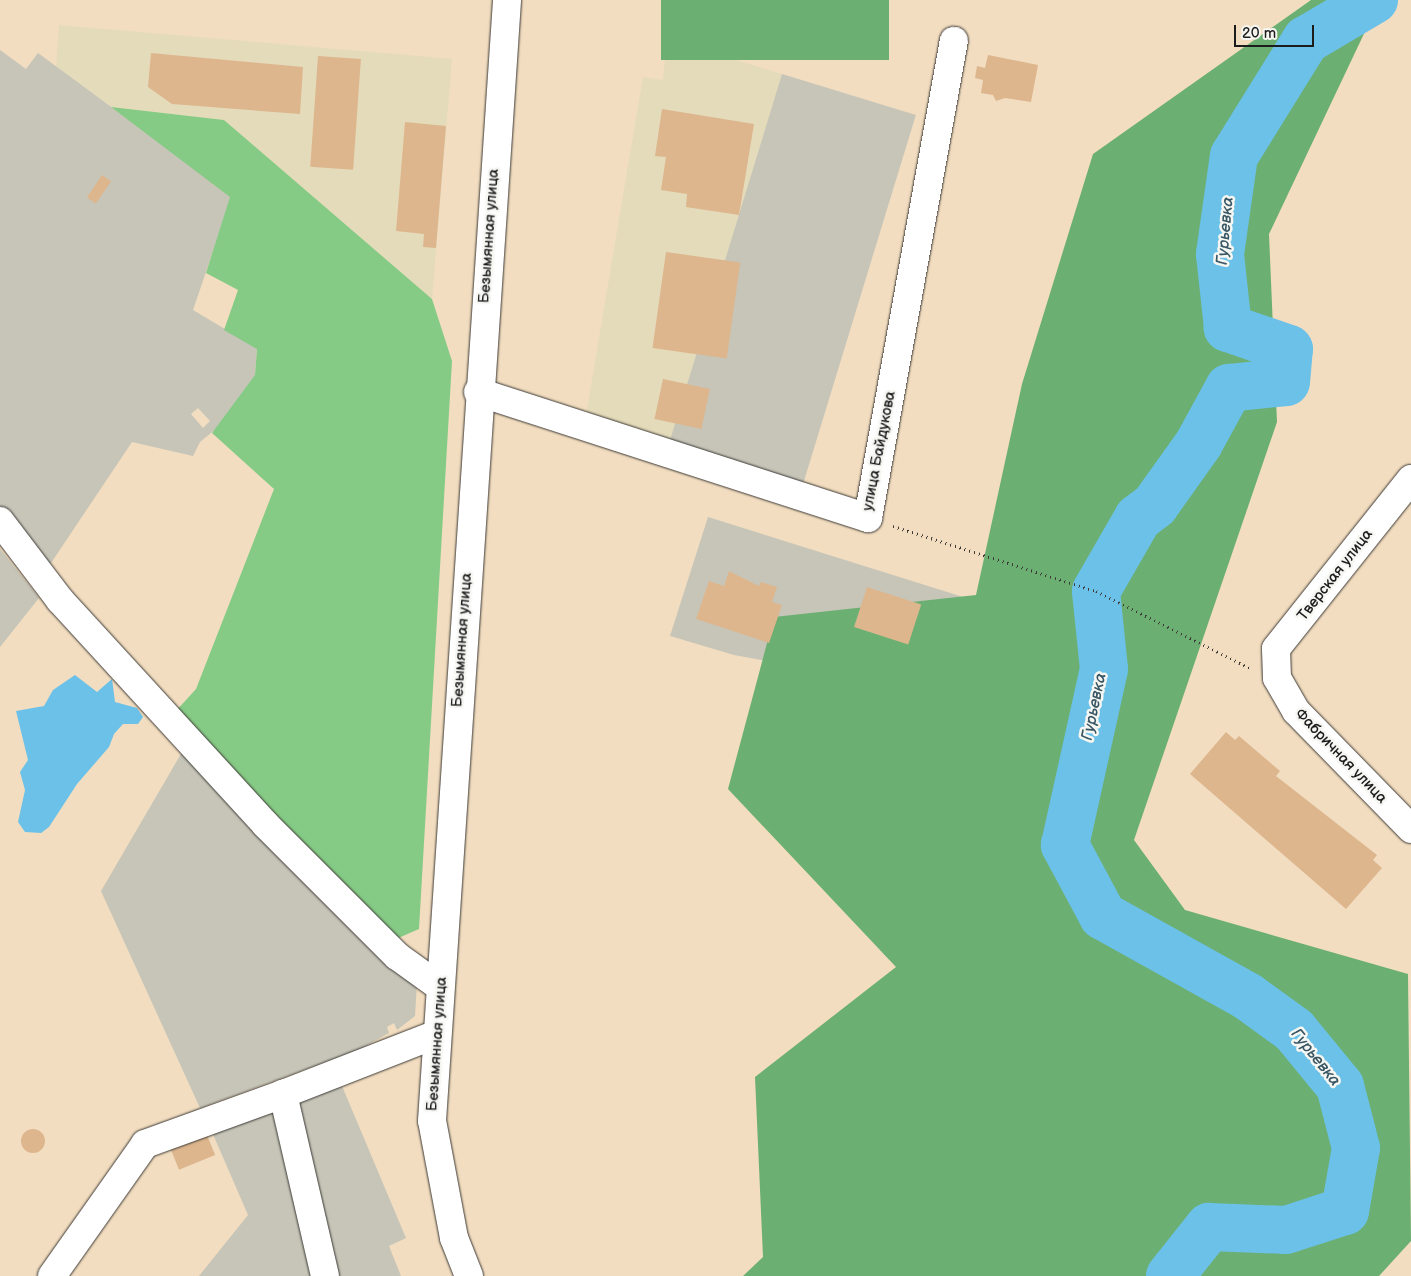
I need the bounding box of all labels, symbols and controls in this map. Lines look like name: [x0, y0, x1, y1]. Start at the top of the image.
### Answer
scale bar: [1236, 15, 1316, 47]
text: 20 m: [1242, 24, 1276, 43]
street label: Безымянная улица: [475, 168, 503, 304]
water label: Гурьевка: [1213, 196, 1239, 266]
street label: улица Байдукова: [859, 390, 899, 512]
street label: Тверская улица: [1294, 526, 1376, 624]
street label: Безымянная улица: [448, 572, 476, 708]
water label: Гурьевка: [1078, 672, 1112, 742]
street label: Фабричная улица: [1291, 705, 1391, 807]
street label: Безымянная улица: [423, 976, 451, 1112]
water label: Гурьевка: [1286, 1025, 1344, 1091]

